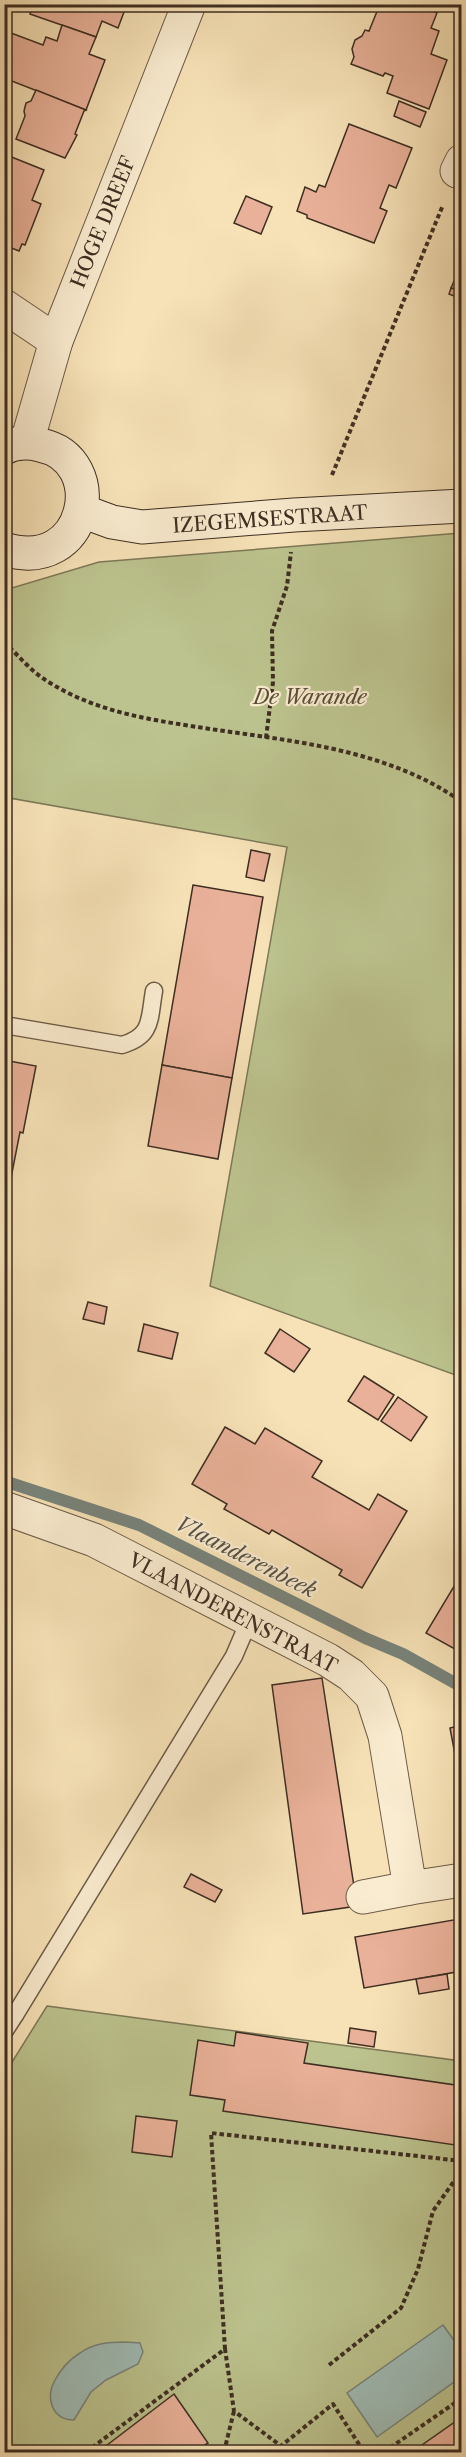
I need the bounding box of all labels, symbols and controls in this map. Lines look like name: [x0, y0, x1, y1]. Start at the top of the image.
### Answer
street label: HOGE DREEF: [66, 153, 140, 291]
street label: IZEGEMSESTRAAT: [172, 500, 368, 538]
park label: De Warande: [251, 685, 368, 709]
water label: Vlaanderenbeek: [172, 1510, 321, 1603]
street label: VLAANDERENSTRAAT: [124, 1547, 342, 1678]

